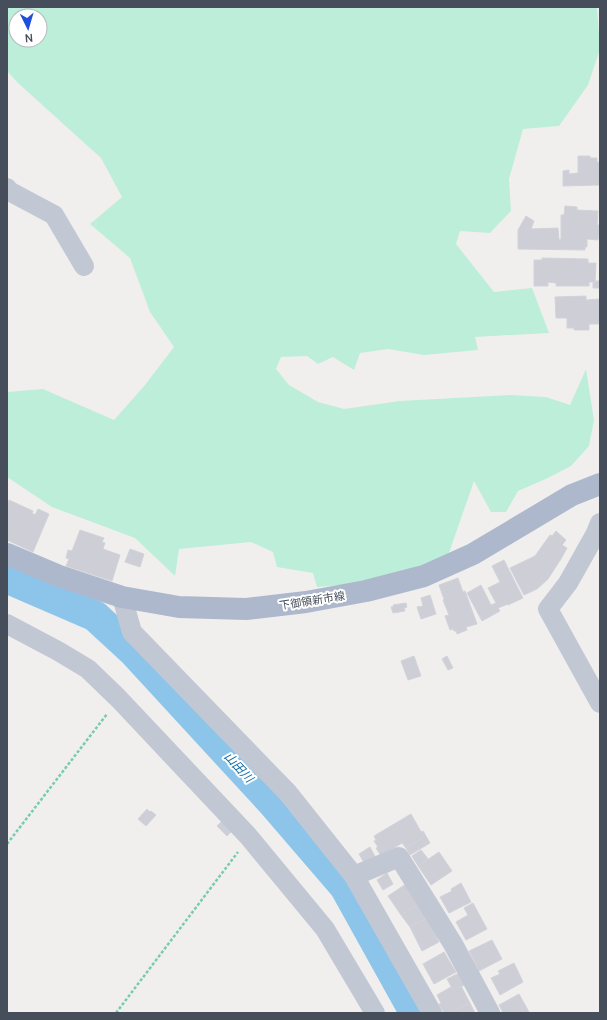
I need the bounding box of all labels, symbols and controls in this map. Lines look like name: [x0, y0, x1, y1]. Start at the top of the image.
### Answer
north arrow: [8, 8, 48, 48]
text: N: [24, 31, 34, 46]
street label: 下御領新市線: [278, 587, 346, 613]
water label: 山田川: [221, 748, 259, 787]

